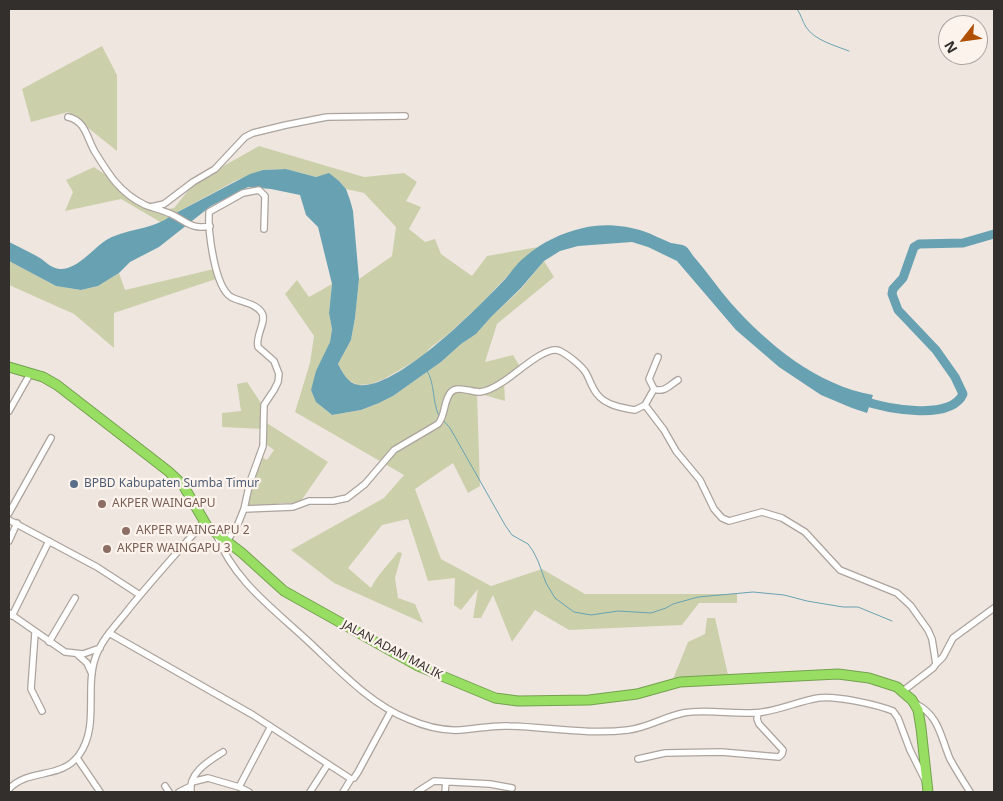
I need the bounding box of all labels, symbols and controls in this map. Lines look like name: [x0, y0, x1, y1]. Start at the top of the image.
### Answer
north arrow: [938, 15, 988, 65]
text: N: [939, 38, 962, 57]
place label: BPBD Kabupaten Sumba Timur: [84, 477, 259, 491]
marker: BPBD Kabupaten Sumba Timur: [68, 478, 80, 490]
place label: AKPER WAINGAPU: [112, 497, 216, 511]
marker: AKPER WAINGAPU: [96, 498, 108, 510]
place label: AKPER WAINGAPU 2: [136, 524, 250, 538]
marker: AKPER WAINGAPU 2: [120, 525, 132, 537]
place label: AKPER WAINGAPU 3: [117, 542, 231, 556]
marker: AKPER WAINGAPU 3: [101, 543, 113, 555]
street label: JALAN ADAM MALIK: [339, 618, 445, 682]

